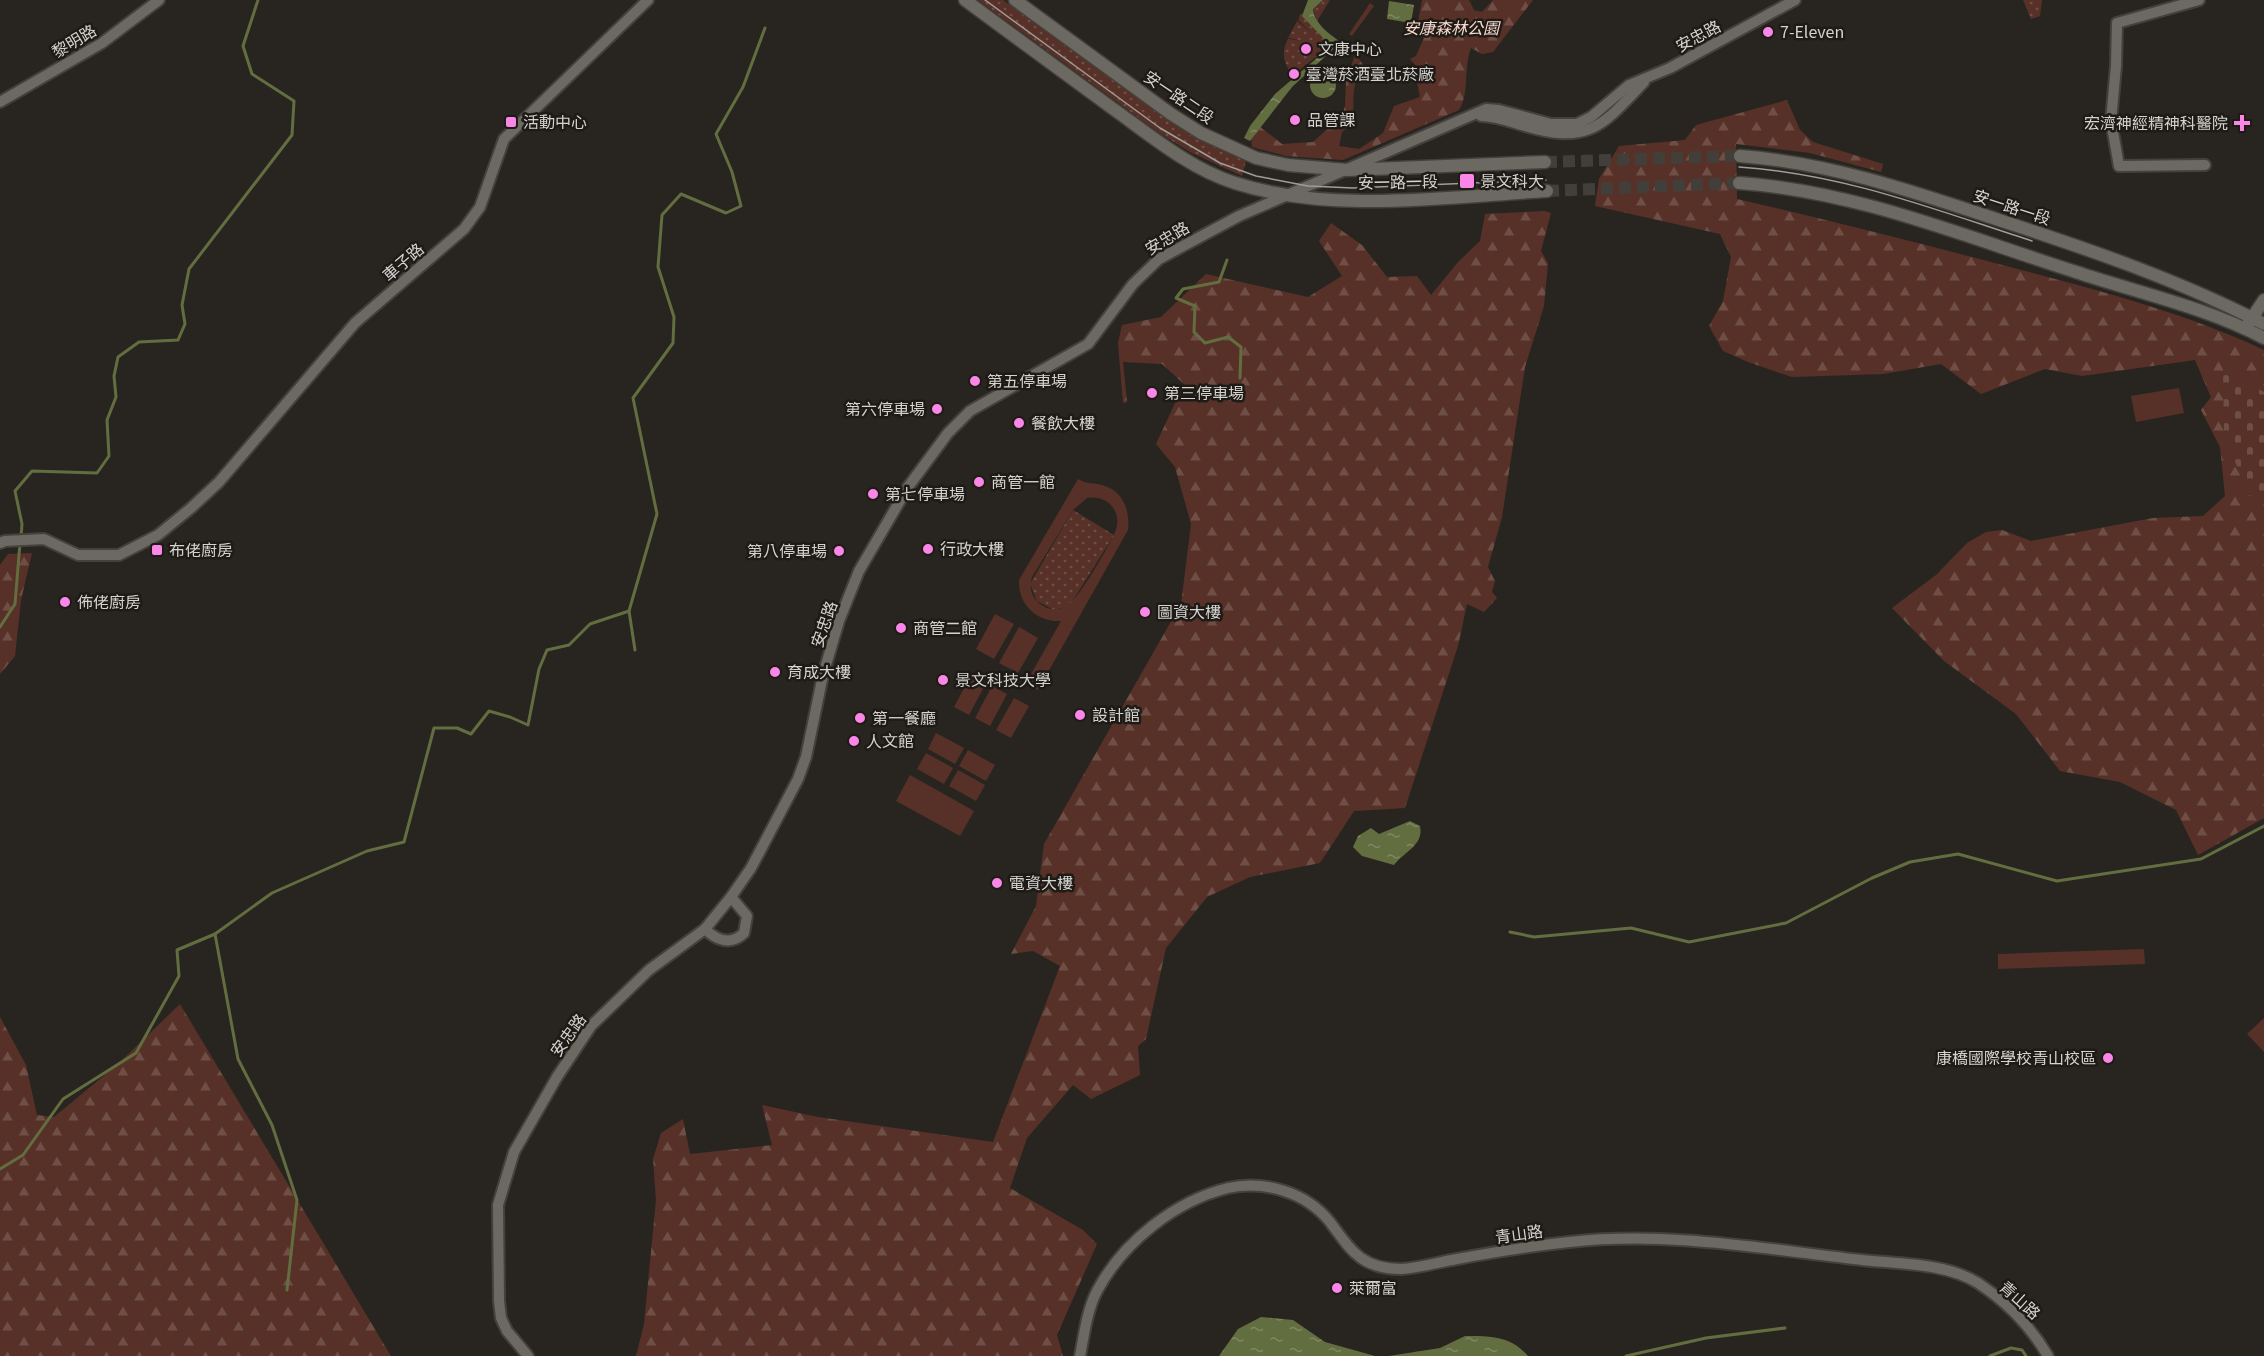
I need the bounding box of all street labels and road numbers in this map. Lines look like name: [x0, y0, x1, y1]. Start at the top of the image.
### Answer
street label: 安忠路: [1671, 13, 1724, 57]
street label: 黎明路: [47, 17, 100, 63]
street label: 安一路二段: [1140, 64, 1219, 128]
street label: 安一路一段: [1358, 168, 1438, 194]
street label: 安一路一段: [1971, 182, 2054, 230]
street label: 安忠路: [1140, 214, 1193, 260]
street label: 車子路: [376, 236, 428, 286]
street label: 安忠路: [804, 597, 842, 650]
street label: 安忠路: [543, 1008, 591, 1061]
street label: 青山路: [1493, 1218, 1544, 1248]
street label: 青山路: [1995, 1274, 2047, 1324]

